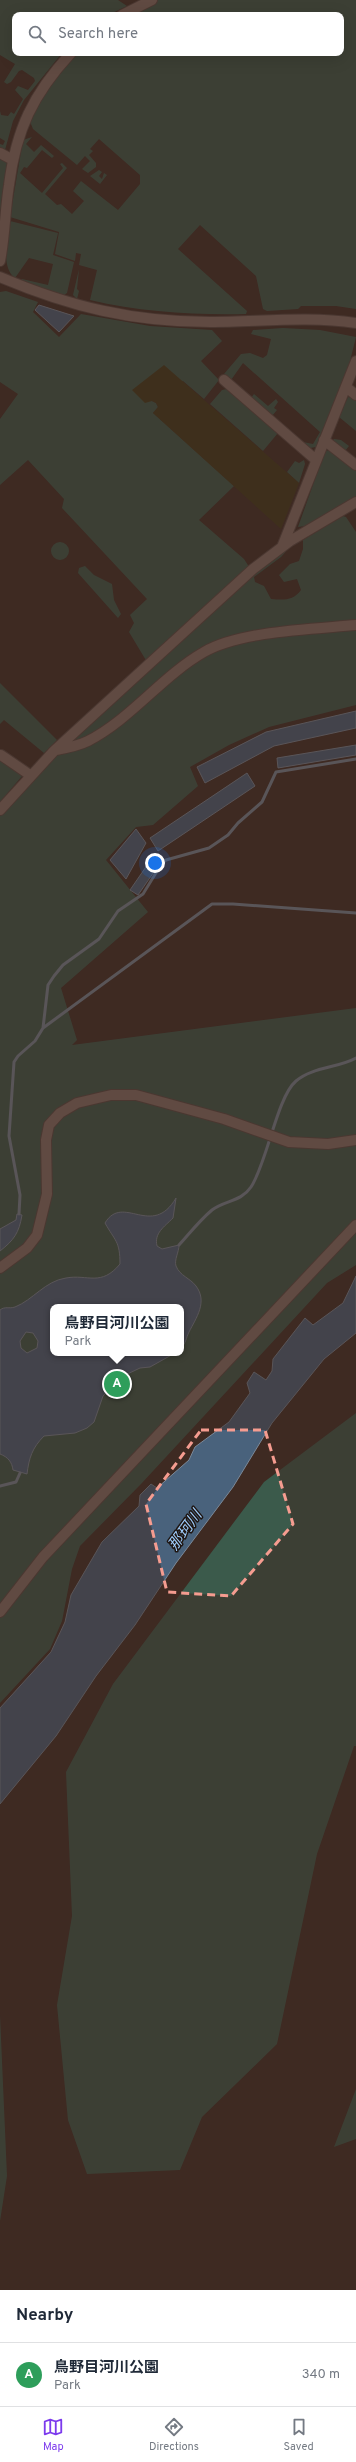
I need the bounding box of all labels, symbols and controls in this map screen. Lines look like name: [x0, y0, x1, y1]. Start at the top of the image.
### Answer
search box: [12, 12, 344, 56]
icon: search: [26, 23, 48, 45]
text: Search here: [58, 25, 138, 44]
your location: [145, 853, 165, 873]
popup: [50, 1304, 184, 1356]
text: 鳥野目河川公園: [64, 1315, 170, 1334]
text: Park: [64, 1334, 91, 1350]
pin: A: [104, 1369, 130, 1399]
water label: 那珂川: [165, 1506, 208, 1555]
text: Nearby: [16, 2305, 73, 2327]
text: 鳥野目河川公園: [54, 2359, 159, 2378]
text: A: [24, 2367, 34, 2383]
text: 340 m: [302, 2367, 340, 2383]
text: Park: [54, 2378, 81, 2394]
tab: Map: [42, 2416, 64, 2454]
tab: Directions: [149, 2416, 199, 2454]
tab: Saved: [283, 2416, 314, 2454]

